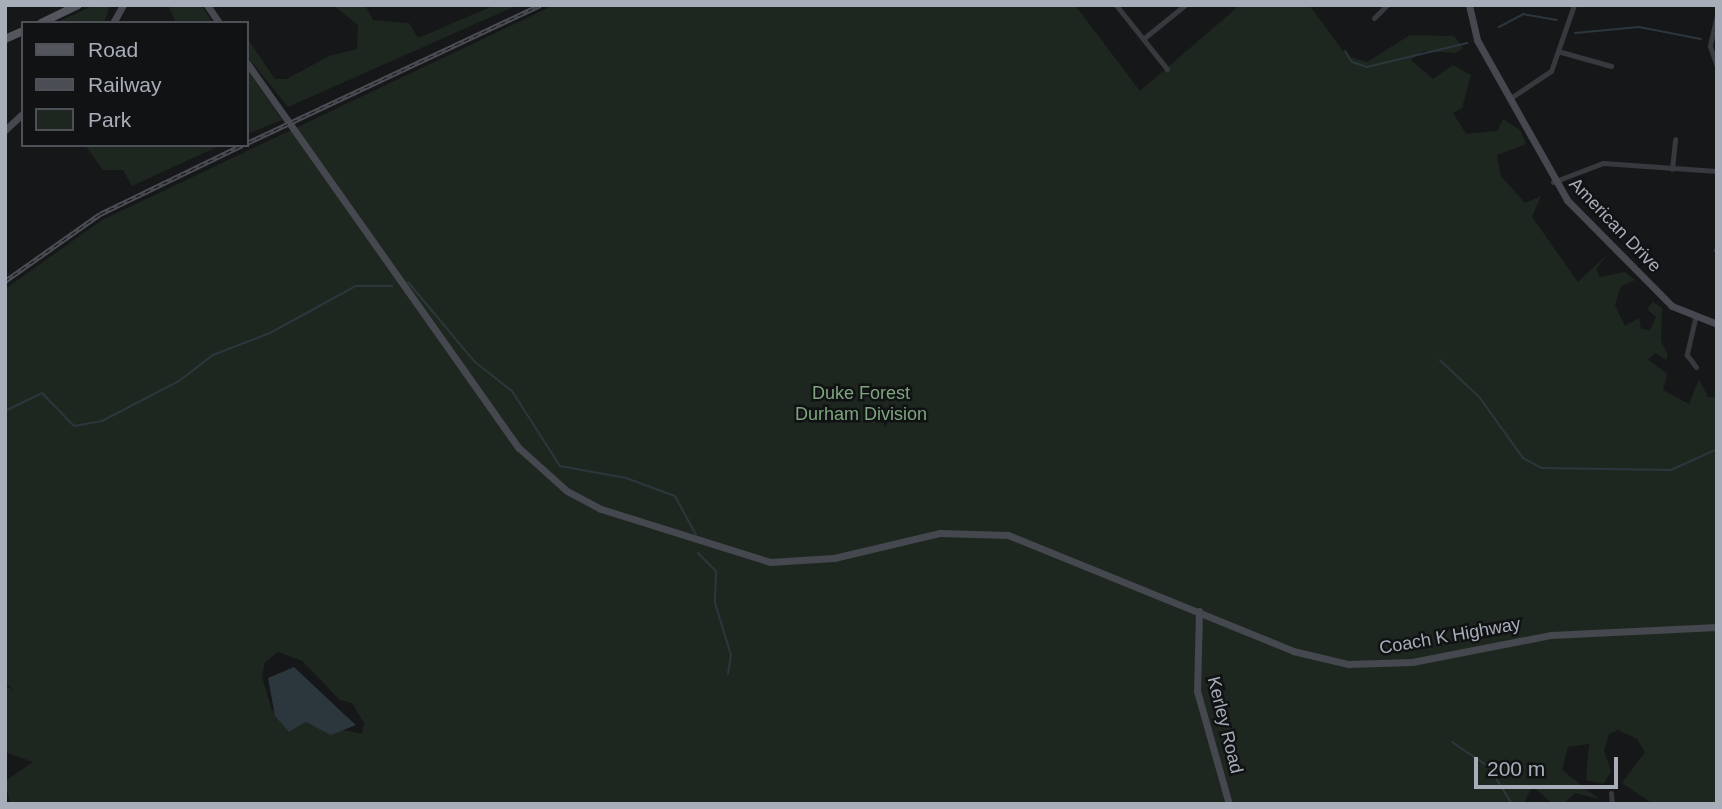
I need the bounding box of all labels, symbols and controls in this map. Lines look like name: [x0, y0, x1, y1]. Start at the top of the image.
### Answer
legend: [21, 21, 248, 147]
text: Road: [88, 38, 138, 61]
text: Railway: [88, 73, 162, 96]
text: Park: [88, 108, 131, 131]
street label: American Drive: [1564, 173, 1666, 277]
park label: Duke Forest Durham Division: [795, 383, 927, 426]
street label: Coach K Highway: [1378, 613, 1522, 659]
street label: Kerley Road: [1203, 674, 1247, 776]
scale bar: [1477, 742, 1620, 786]
text: 200 m: [1487, 757, 1545, 780]

